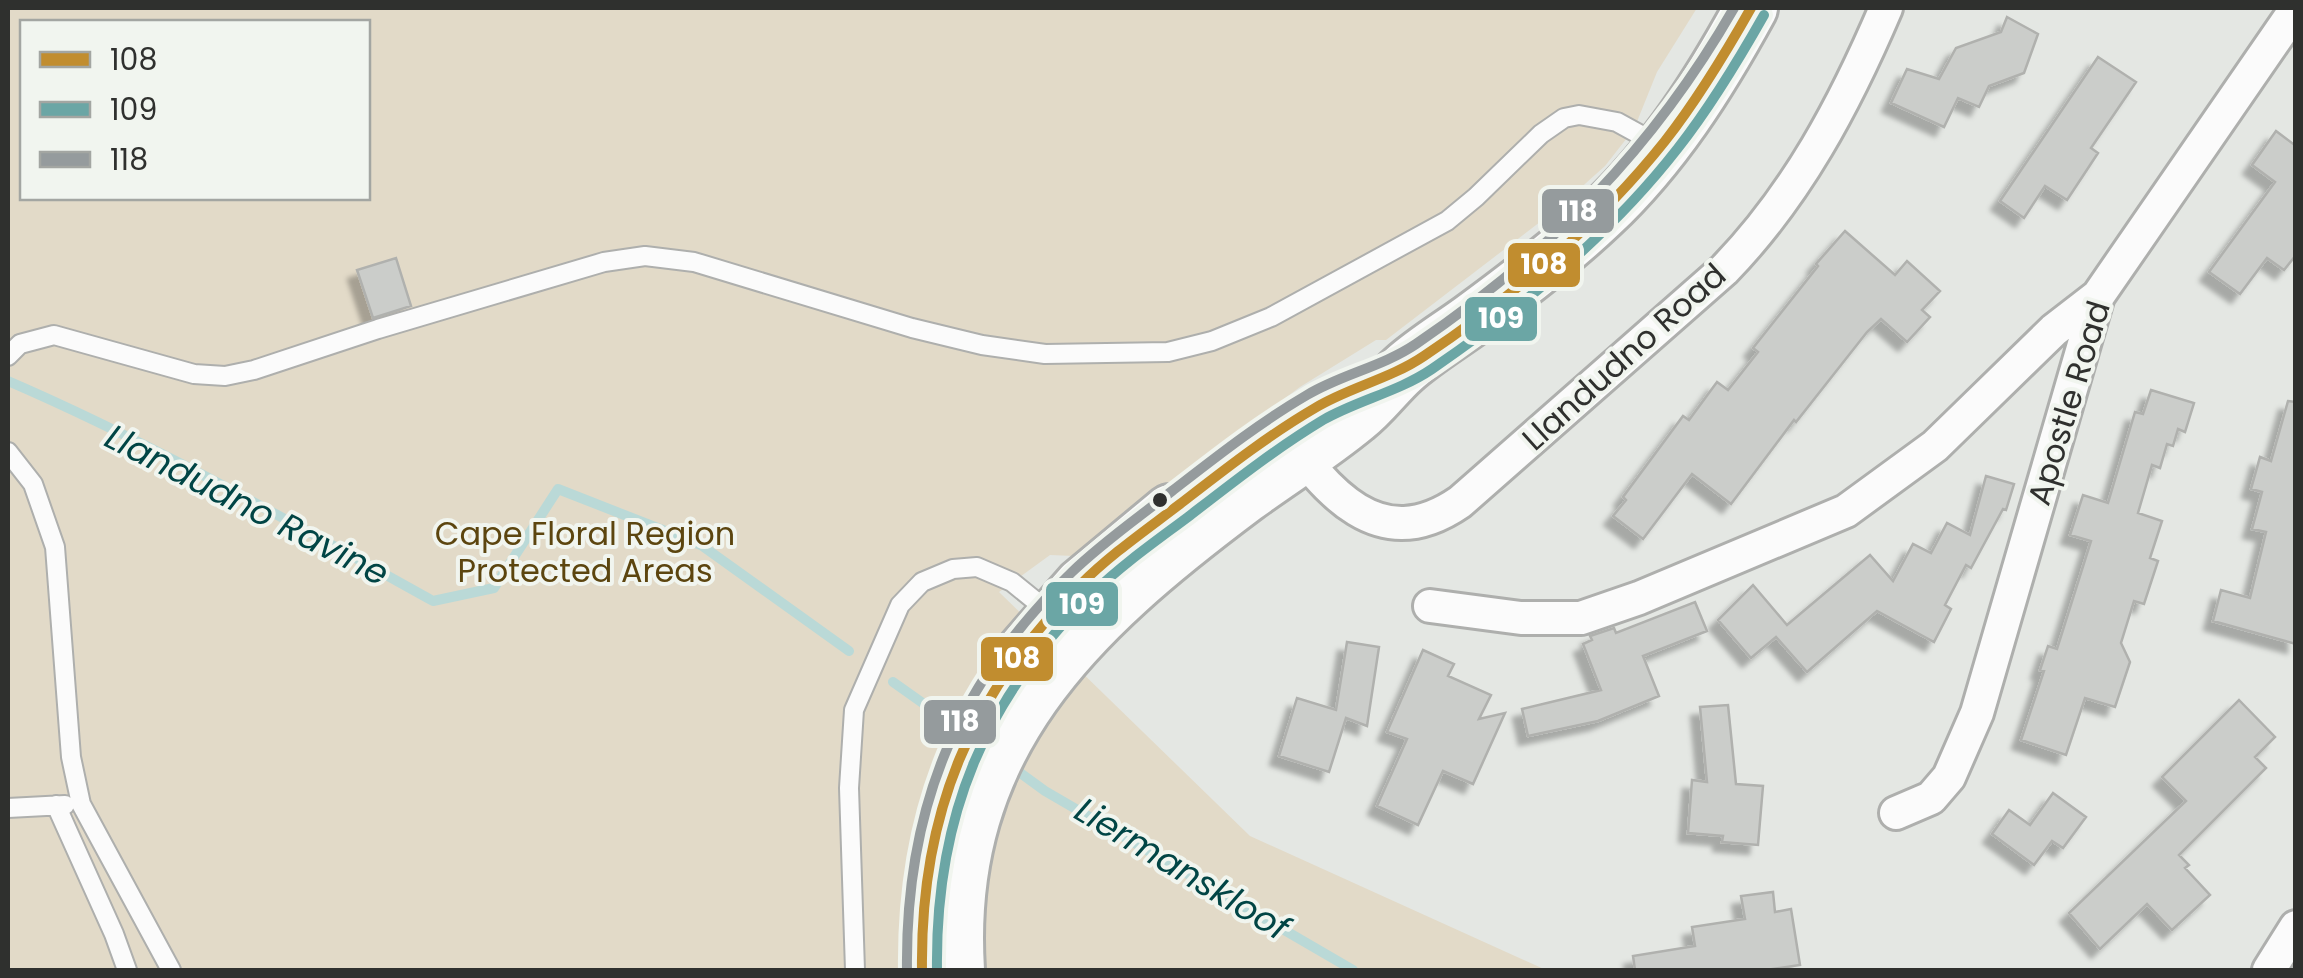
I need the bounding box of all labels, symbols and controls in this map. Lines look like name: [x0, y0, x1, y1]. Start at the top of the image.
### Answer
legend: [20, 20, 370, 200]
text: 108: [110, 38, 157, 81]
text: 109: [110, 88, 157, 131]
text: 118: [110, 138, 148, 181]
line badge: 118: [1540, 187, 1616, 235]
text: 118: [1558, 192, 1598, 231]
line badge: 108: [1506, 241, 1582, 289]
text: 108: [1521, 245, 1567, 284]
street label: Llandudno Road: [1512, 253, 1735, 460]
line badge: 109: [1463, 295, 1539, 343]
street label: Apostle Road: [2016, 295, 2121, 511]
text: 109: [1478, 299, 1524, 338]
water label: Llandudno Ravine: [97, 412, 397, 597]
unlabelled marker: [1150, 490, 1170, 510]
park label: Cape Floral Region Protected Areas: [435, 511, 735, 593]
line badge: 109: [1044, 580, 1120, 628]
text: 109: [1059, 585, 1105, 624]
line badge: 108: [979, 635, 1055, 683]
text: 108: [994, 639, 1040, 678]
line badge: 118: [922, 698, 998, 746]
text: 118: [940, 702, 980, 741]
water label: Liermanskloof: [1066, 785, 1301, 953]

